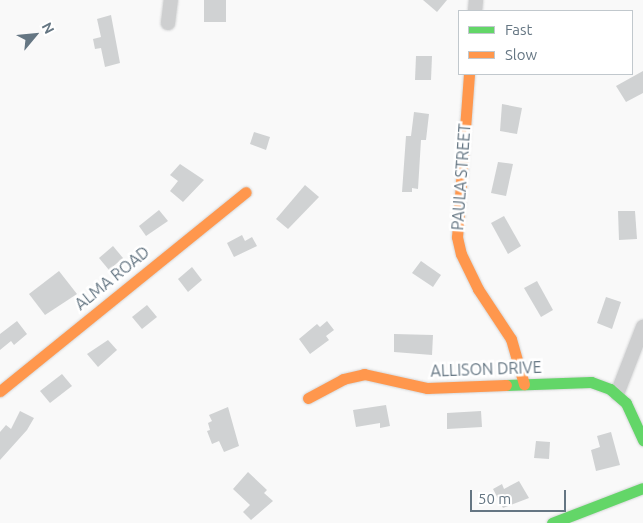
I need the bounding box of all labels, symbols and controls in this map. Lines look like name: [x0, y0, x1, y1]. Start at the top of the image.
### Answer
north arrow: [10, 10, 60, 60]
legend: [458, 10, 633, 75]
text: N: [39, 20, 58, 36]
text: Fast: [505, 21, 532, 38]
text: Slow: [505, 46, 537, 63]
street label: PAULA STREET: [448, 123, 474, 231]
street label: ALMA ROAD: [71, 242, 153, 314]
street label: ALLISON DRIVE: [430, 357, 542, 381]
scale bar: [473, 480, 569, 512]
text: 50 m: [478, 490, 511, 507]

